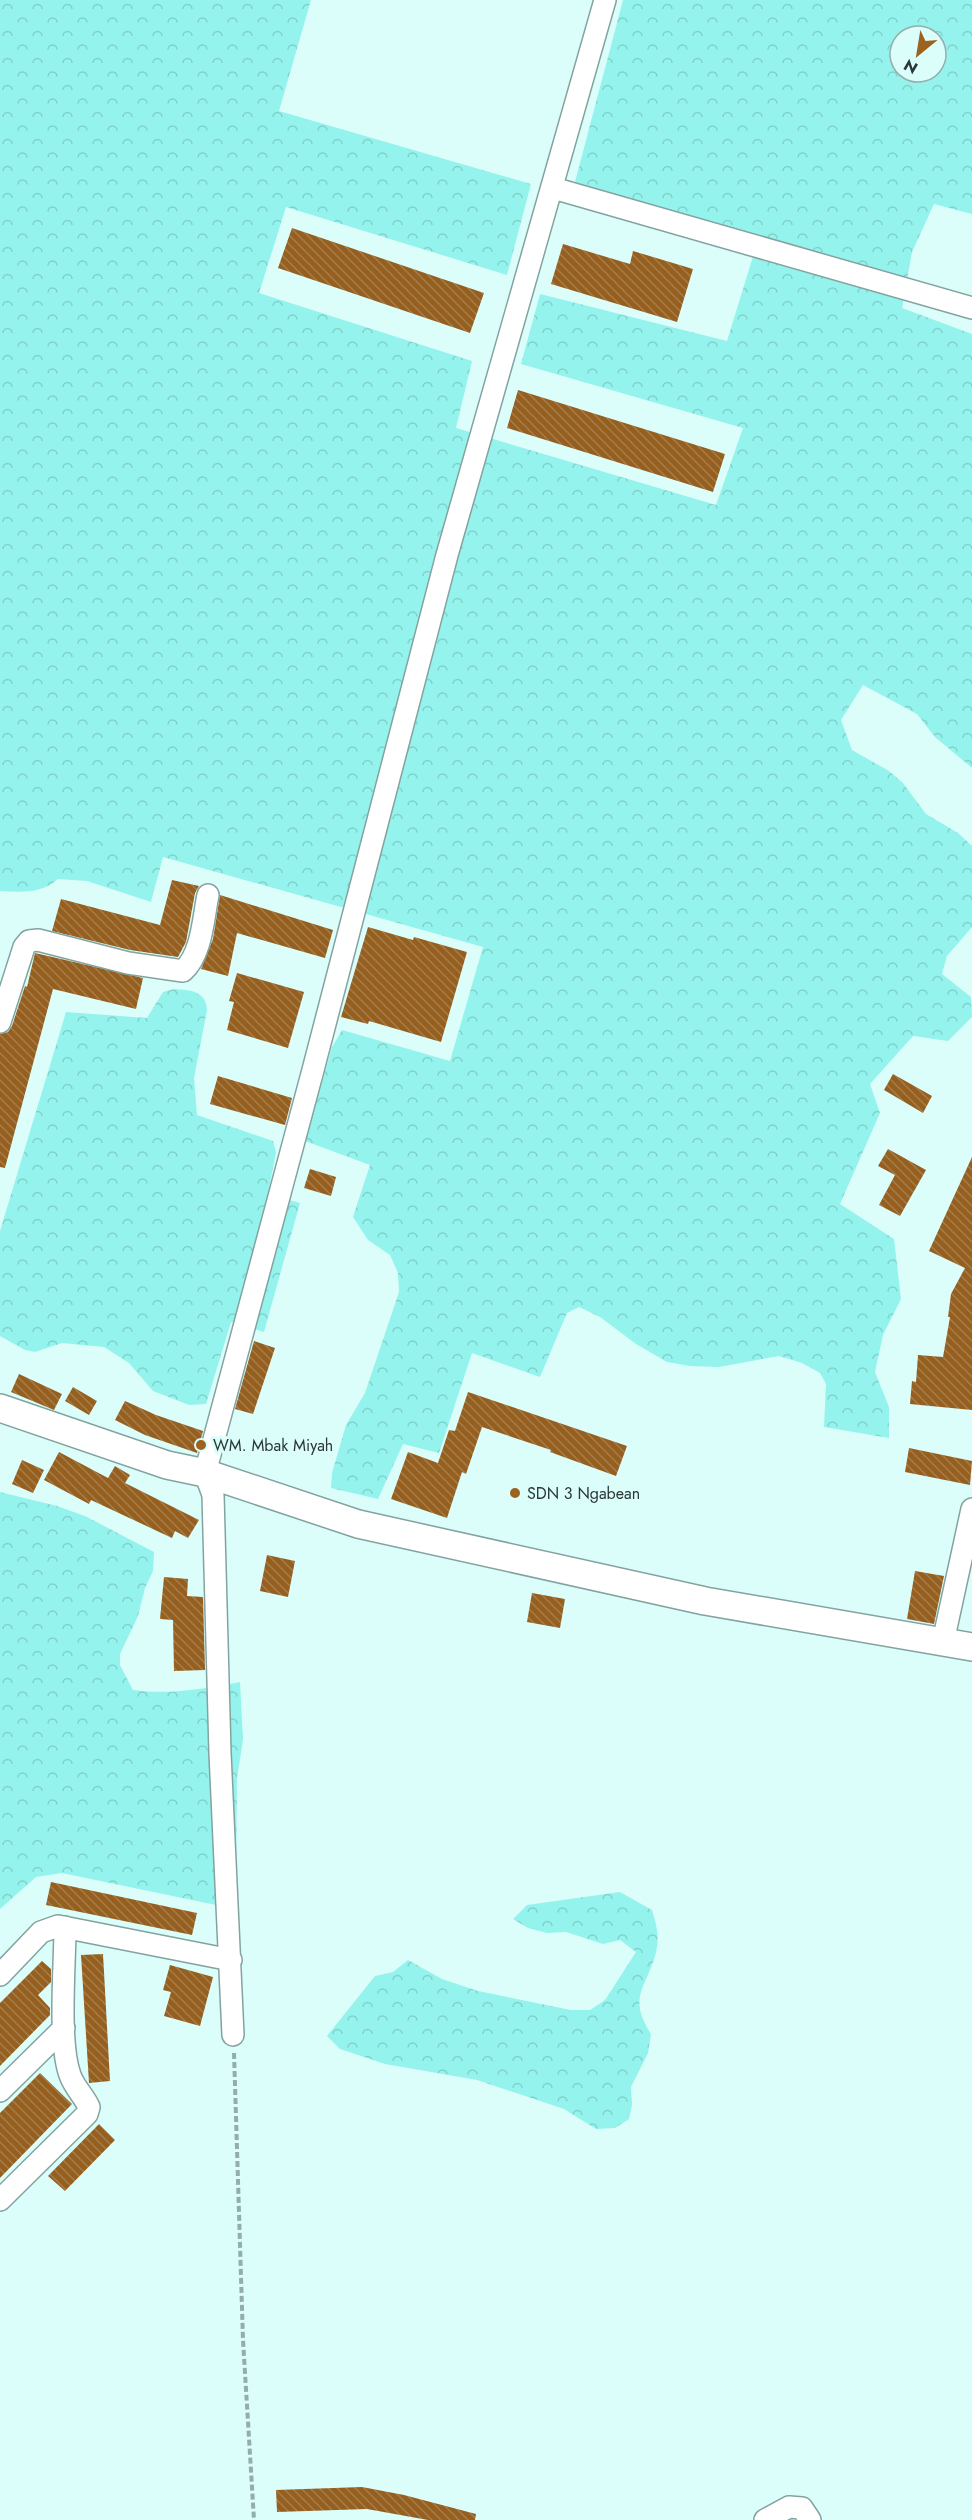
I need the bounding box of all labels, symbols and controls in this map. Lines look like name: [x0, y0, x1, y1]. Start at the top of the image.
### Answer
north arrow: [888, 24, 948, 84]
text: N: [899, 53, 922, 80]
place label: WM. Mbak Miyah: [213, 1434, 333, 1457]
marker: WM. Mbak Miyah: [194, 1438, 208, 1452]
place label: SDN 3 Ngabean: [527, 1482, 640, 1505]
marker: SDN 3 Ngabean: [508, 1486, 522, 1500]

